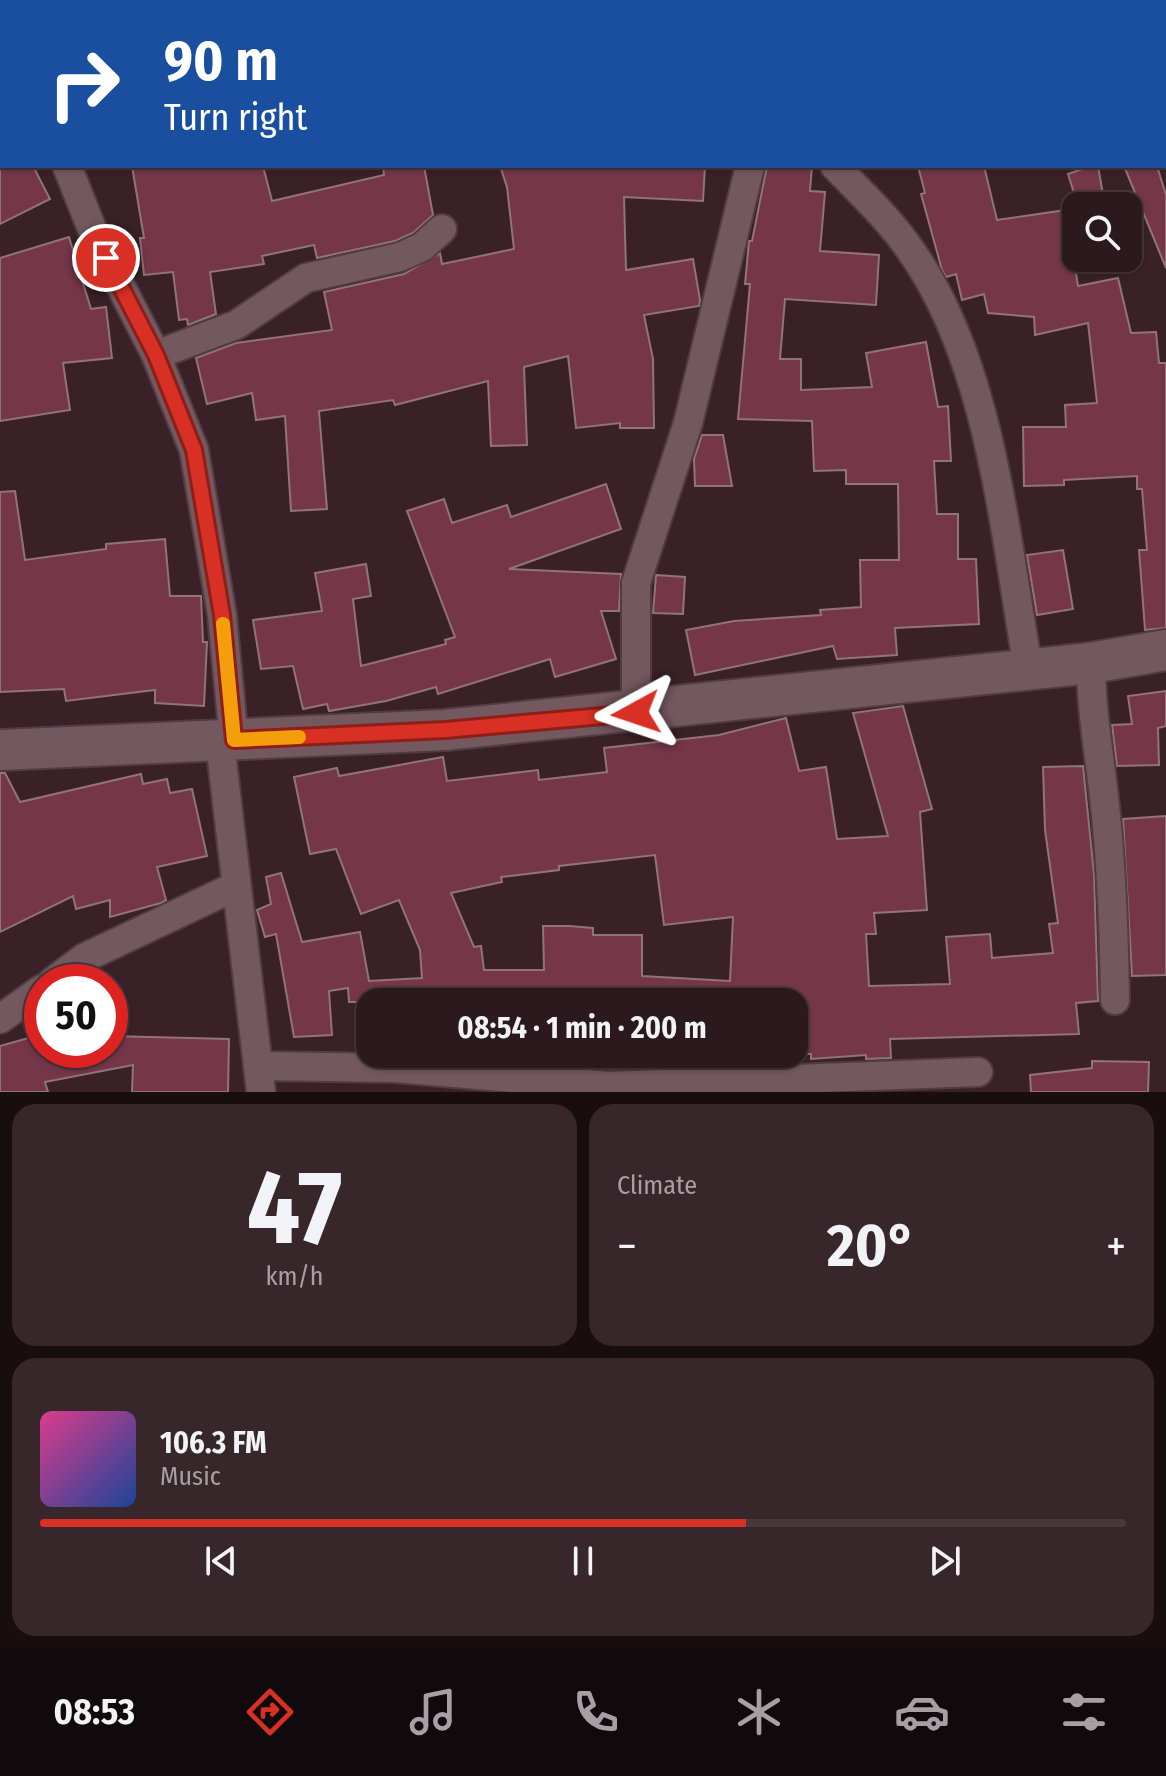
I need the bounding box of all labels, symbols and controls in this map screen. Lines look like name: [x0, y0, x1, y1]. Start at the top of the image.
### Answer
text: 90 m: [164, 28, 278, 95]
icon: right: [32, 32, 136, 136]
text: Turn right: [164, 96, 307, 140]
map controls: [1062, 192, 1142, 272]
button: search: [1062, 192, 1142, 272]
pin: [72, 224, 140, 292]
icon: arrive: [84, 236, 128, 280]
position arrow: [594, 671, 678, 755]
speed limit sign: 50: [24, 964, 128, 1068]
text: 08:54 · 1 min · 200 m: [457, 1010, 707, 1046]
text: 47: [247, 1146, 342, 1271]
text: Climate: [617, 1170, 697, 1201]
text: 20°: [827, 1210, 916, 1282]
text: −: [617, 1220, 637, 1273]
text: +: [1106, 1220, 1126, 1273]
text: km/h: [266, 1261, 323, 1292]
text: 106.3 FM: [160, 1425, 267, 1461]
text: Music: [160, 1461, 221, 1492]
icon: previous: [199, 1539, 243, 1583]
icon: pause: [561, 1539, 605, 1583]
icon: next: [923, 1539, 967, 1583]
icon: directions: [242, 1684, 298, 1740]
icon: music: [405, 1684, 461, 1740]
icon: phone: [568, 1684, 624, 1740]
icon: climate: [731, 1684, 787, 1740]
icon: car: [894, 1684, 950, 1740]
icon: filters: [1056, 1684, 1112, 1740]
text: 08:53: [53, 1690, 135, 1734]

